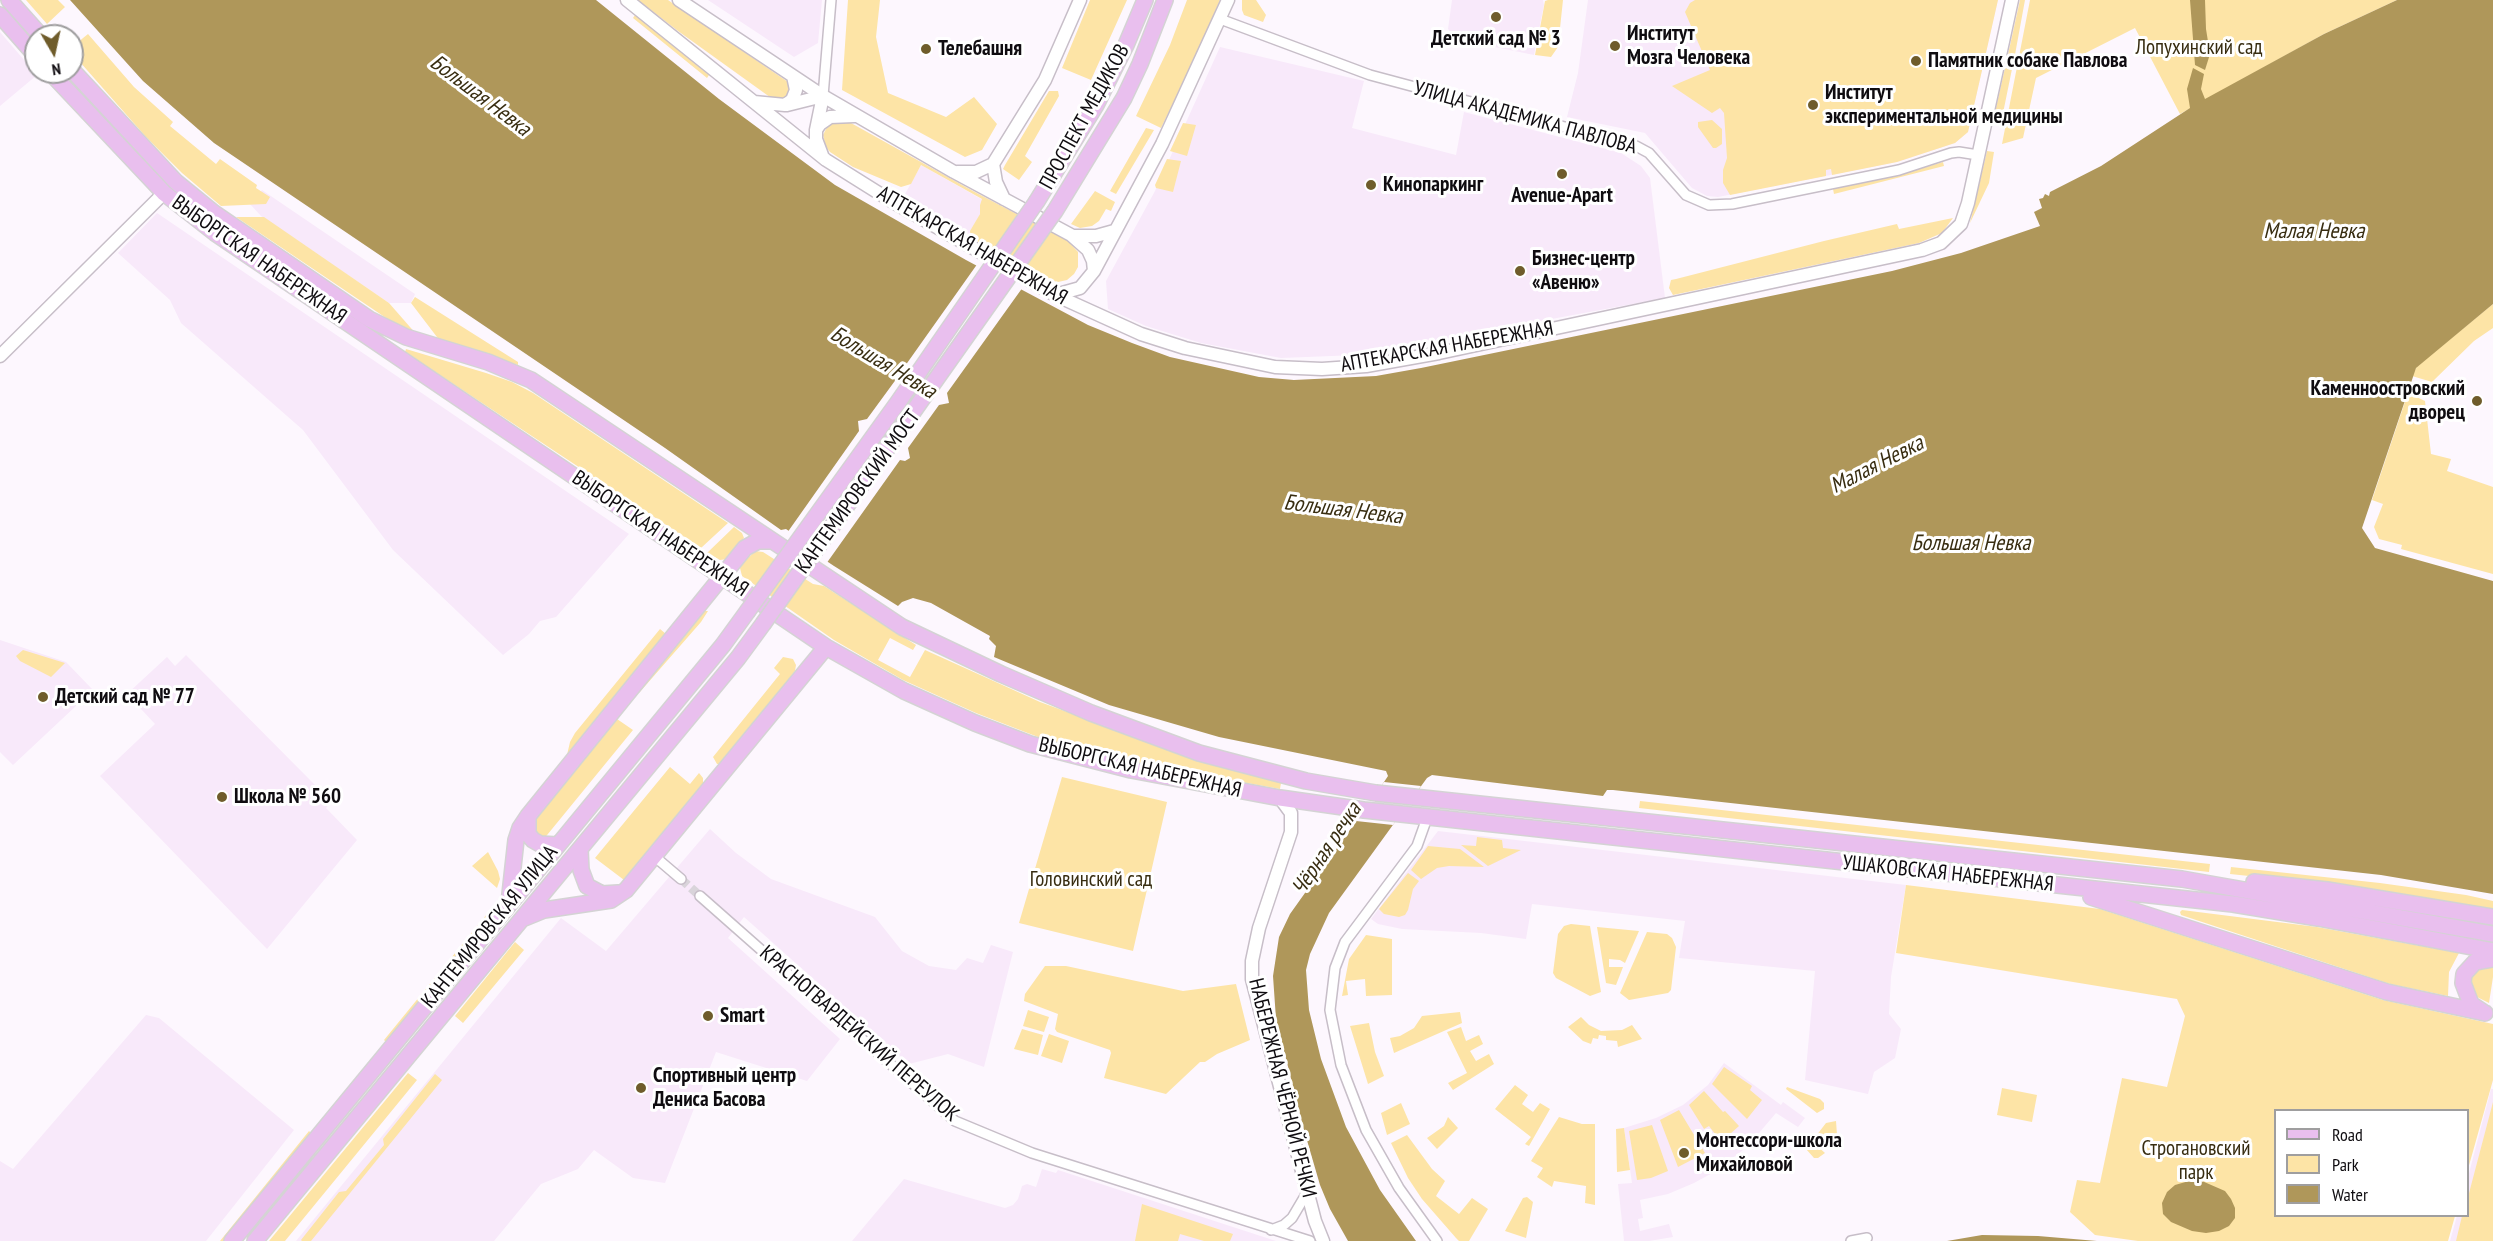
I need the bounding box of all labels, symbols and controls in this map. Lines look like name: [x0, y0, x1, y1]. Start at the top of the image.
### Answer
marker: Детский сад № 3: [1489, 10, 1503, 24]
place label: Институт Мозга Человека: [1627, 21, 1750, 71]
north arrow: [24, 24, 84, 84]
place label: Детский сад № 3: [1431, 26, 1561, 52]
park label: Лопухинский сад: [2135, 35, 2263, 61]
place label: Телебашня: [938, 36, 1022, 62]
marker: Институт Мозга Человека: [1608, 39, 1622, 53]
street label: ПРОСПЕКТ МЕДИКОВ: [1035, 40, 1135, 194]
marker: Телебашня: [919, 42, 933, 56]
place label: Памятник собаке Павлова: [1928, 48, 2128, 74]
water label: Большая Невка: [425, 50, 535, 142]
marker: Памятник собаке Павлова: [1909, 54, 1923, 68]
text: N: [51, 59, 62, 80]
street label: УЛИЦА АКАДЕМИКА ПАВЛОВА: [1411, 76, 1639, 160]
place label: Институт экспериментальной медицины: [1825, 80, 2063, 130]
marker: Институт экспериментальной медицины: [1806, 98, 1820, 112]
marker: Avenue-Apart: [1555, 167, 1569, 181]
place label: Кинопаркинг: [1383, 172, 1483, 198]
marker: Кинопаркинг: [1364, 178, 1378, 192]
street label: АПТЕКАРСКАЯ НАБЕРЕЖНАЯ: [872, 181, 1072, 311]
place label: Avenue-Apart: [1511, 183, 1613, 209]
street label: ВЫБОРГСКАЯ НАБЕРЕЖНАЯ: [167, 190, 351, 330]
water label: Малая Невка: [2264, 219, 2364, 245]
place label: Бизнес-центр «Авеню»: [1532, 246, 1635, 296]
marker: Бизнес-центр «Авеню»: [1513, 264, 1527, 278]
street label: АПТЕКАРСКАЯ НАБЕРЕЖНАЯ: [1339, 316, 1555, 378]
water label: Большая Невка: [825, 321, 941, 405]
place label: Каменноостровский дворец: [2311, 376, 2465, 426]
marker: Каменноостровский дворец: [2470, 394, 2484, 408]
street label: КАНТЕМИРОВСКИЙ МОСТ: [790, 405, 926, 579]
water label: Малая Невка: [1826, 430, 1928, 500]
street label: ВЫБОРГСКАЯ НАБЕРЕЖНАЯ: [567, 466, 753, 602]
water label: Большая Невка: [1283, 490, 1403, 530]
water label: Большая Невка: [1912, 531, 2030, 557]
place label: Детский сад № 77: [55, 684, 195, 710]
marker: Детский сад № 77: [36, 690, 50, 704]
street label: ВЫБОРГСКАЯ НАБЕРЕЖНАЯ: [1036, 732, 1244, 804]
place label: Школа № 560: [234, 784, 341, 810]
marker: Школа № 560: [215, 790, 229, 804]
water label: Чёрная речка: [1287, 798, 1367, 900]
street label: КАНТЕМИРОВСКАЯ УЛИЦА: [417, 841, 563, 1013]
street label: УШАКОВСКАЯ НАБЕРЕЖНАЯ: [1841, 850, 2055, 898]
park label: Головинский сад: [1030, 867, 1152, 893]
street label: КРАСНОГВАРДЕЙСКИЙ ПЕРЕУЛОК: [754, 941, 964, 1127]
street label: НАБЕРЕЖНАЯ ЧЁРНОЙ РЕЧКИ: [1243, 976, 1321, 1200]
place label: Smart: [720, 1003, 765, 1029]
marker: Smart: [701, 1009, 715, 1023]
place label: Спортивный центр Дениса Басова: [653, 1063, 796, 1113]
marker: Спортивный центр Дениса Басова: [634, 1081, 648, 1095]
legend: [2274, 1109, 2469, 1217]
text: Road: [2332, 1123, 2363, 1146]
place label: Монтессори-школа Михайловой: [1696, 1128, 1842, 1178]
park label: Строгановский парк: [2142, 1136, 2250, 1186]
marker: Монтессори-школа Михайловой: [1677, 1146, 1691, 1160]
text: Park: [2332, 1153, 2359, 1176]
text: Water: [2332, 1183, 2368, 1206]

